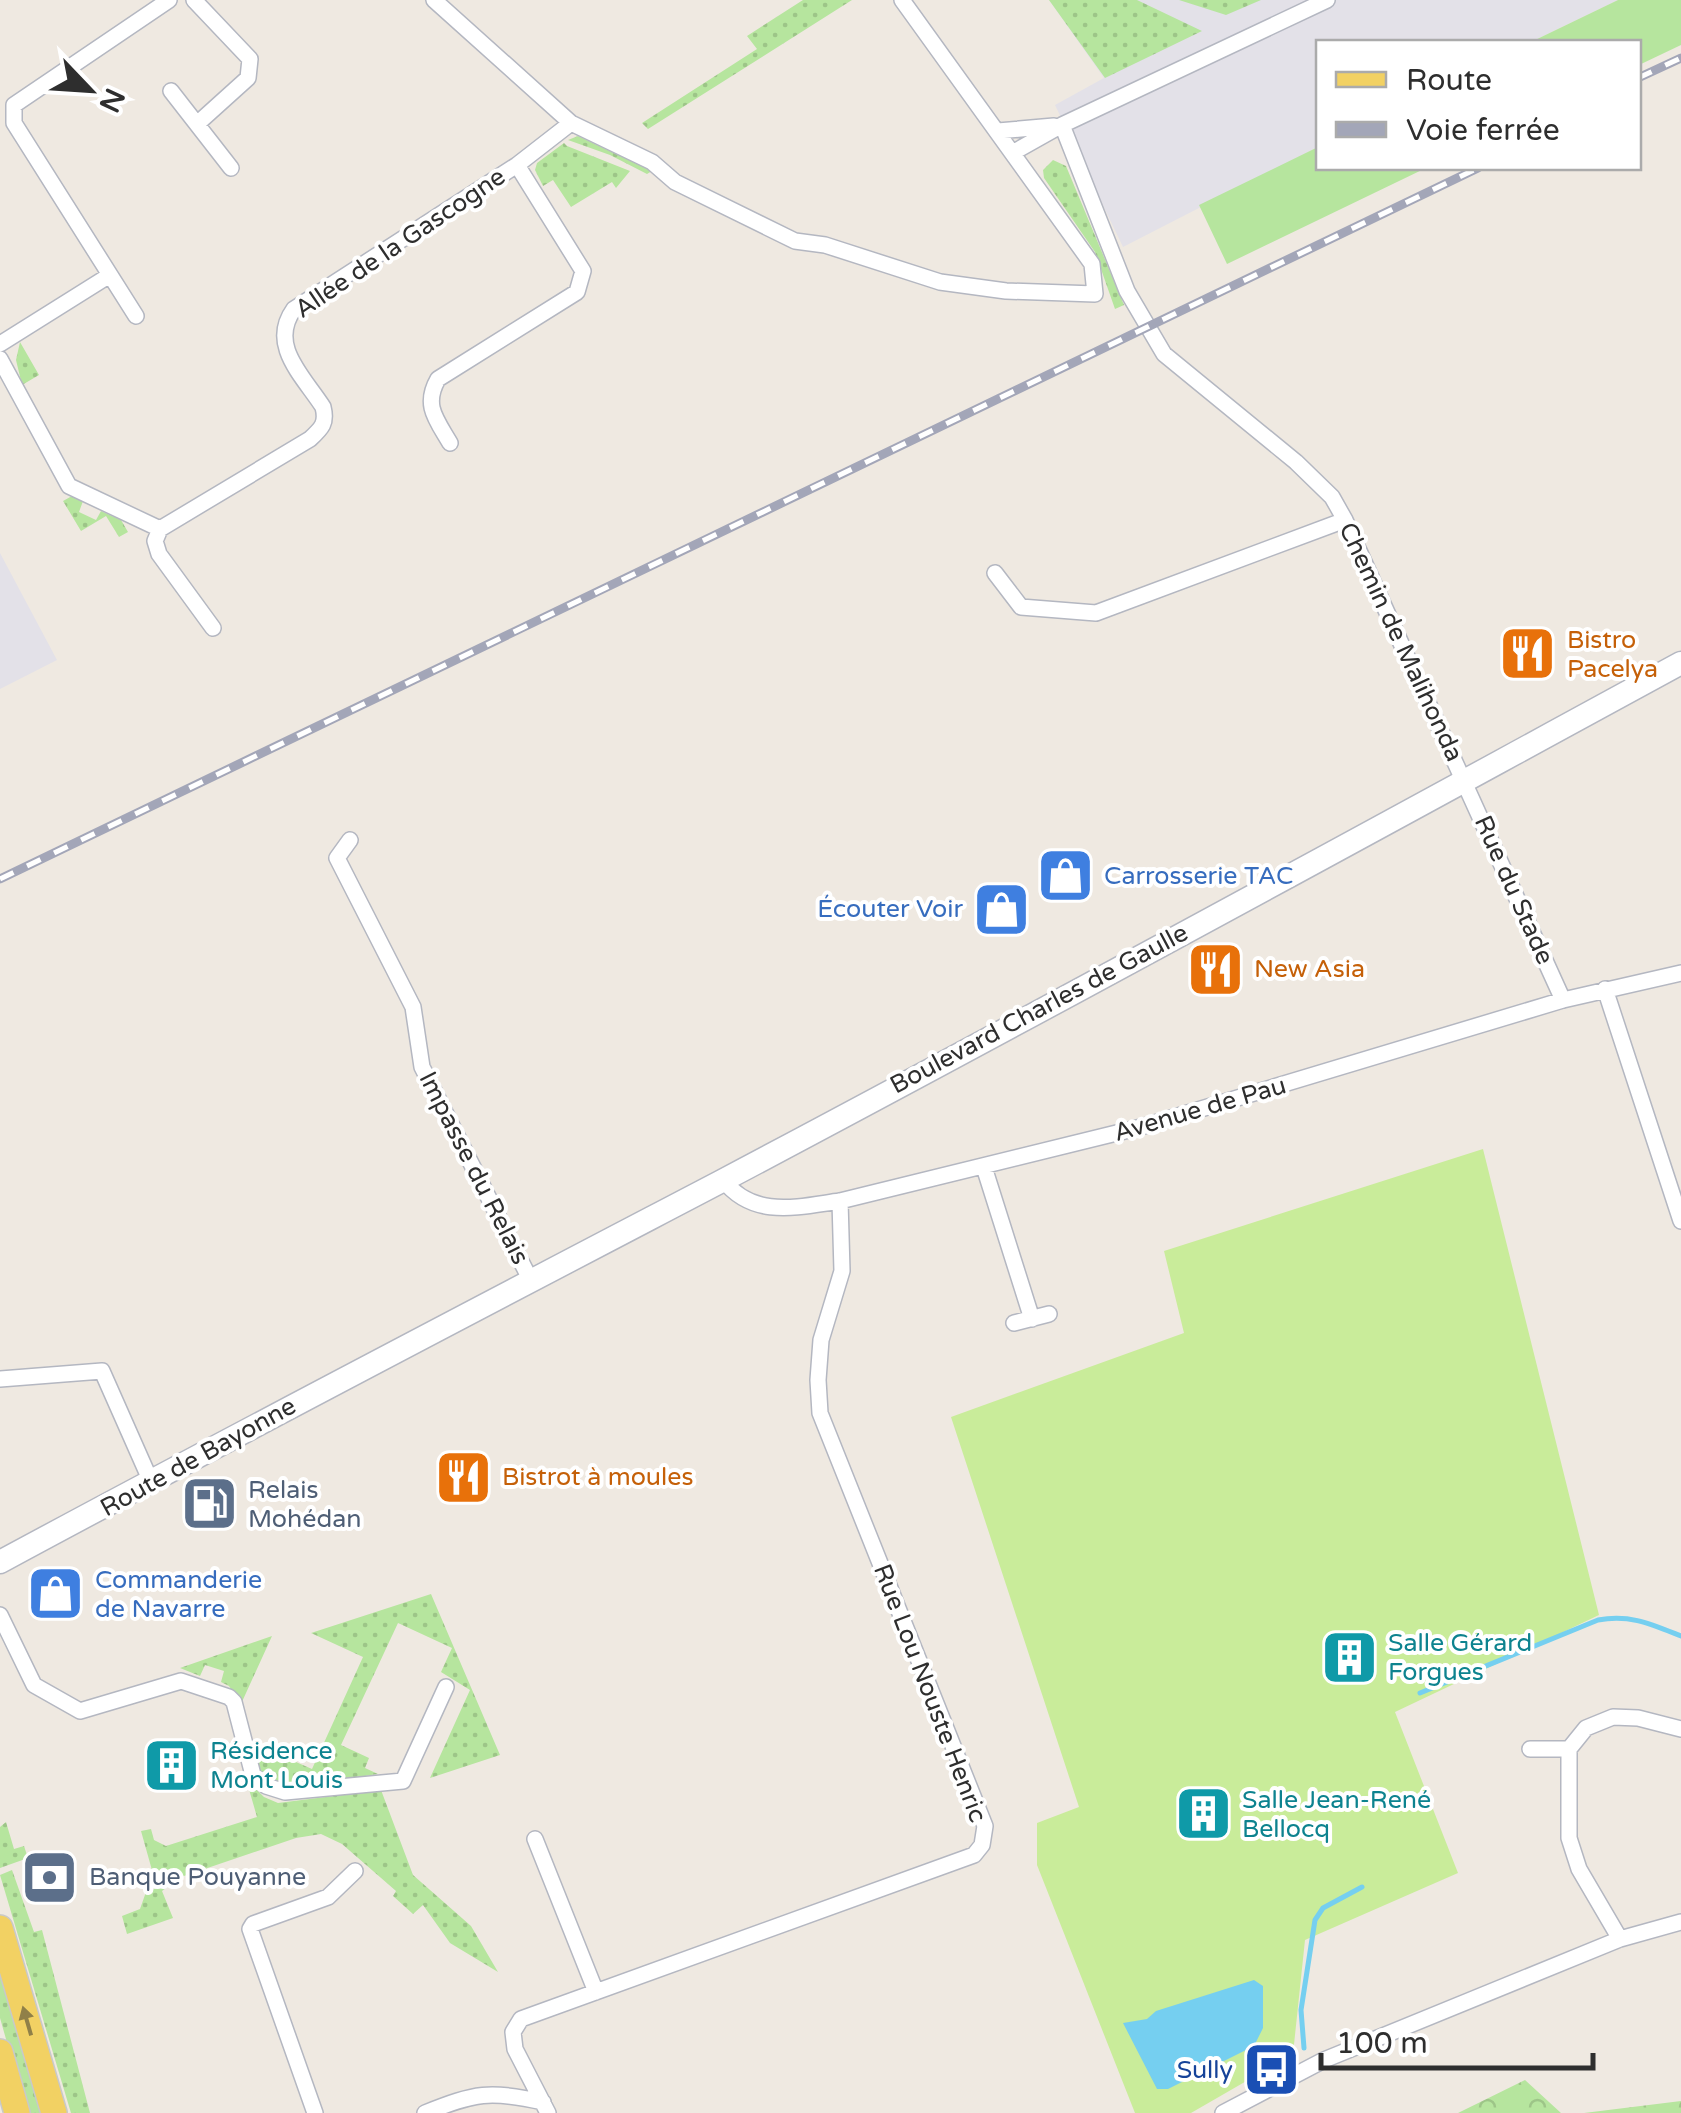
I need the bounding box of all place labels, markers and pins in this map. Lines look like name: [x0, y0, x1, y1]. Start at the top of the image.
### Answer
restaurant icon: Bistro Pacelya: [1498, 624, 1558, 684]
place label: Bistro Pacelya: [1567, 625, 1658, 684]
shop icon: Carrosserie TAC: [1035, 846, 1095, 906]
place label: Carrosserie TAC: [1104, 861, 1293, 891]
shop icon: Écouter Voir: [972, 879, 1032, 939]
place label: Écouter Voir: [817, 894, 963, 924]
restaurant icon: New Asia: [1185, 939, 1245, 999]
place label: New Asia: [1254, 954, 1365, 984]
restaurant icon: Bistrot à moules: [433, 1447, 493, 1507]
place label: Bistrot à moules: [502, 1462, 693, 1492]
fuel station icon: Relais Mohédan: [179, 1474, 239, 1534]
place label: Relais Mohédan: [248, 1475, 361, 1534]
shop icon: Commanderie de Navarre: [26, 1564, 86, 1624]
place label: Commanderie de Navarre: [95, 1565, 262, 1624]
building icon: Salle Gérard Forgues: [1319, 1627, 1379, 1687]
place label: Salle Gérard Forgues: [1388, 1628, 1532, 1687]
building icon: Résidence Mont Louis: [141, 1735, 201, 1795]
place label: Résidence Mont Louis: [210, 1736, 343, 1795]
building icon: Salle Jean-René Bellocq: [1173, 1784, 1233, 1844]
place label: Salle Jean-René Bellocq: [1242, 1785, 1431, 1844]
bank icon: Banque Pouyanne: [20, 1847, 80, 1907]
place label: Banque Pouyanne: [89, 1862, 306, 1892]
bus stop icon: Sully: [1242, 2040, 1302, 2100]
place label: Sully: [1177, 2055, 1233, 2085]

